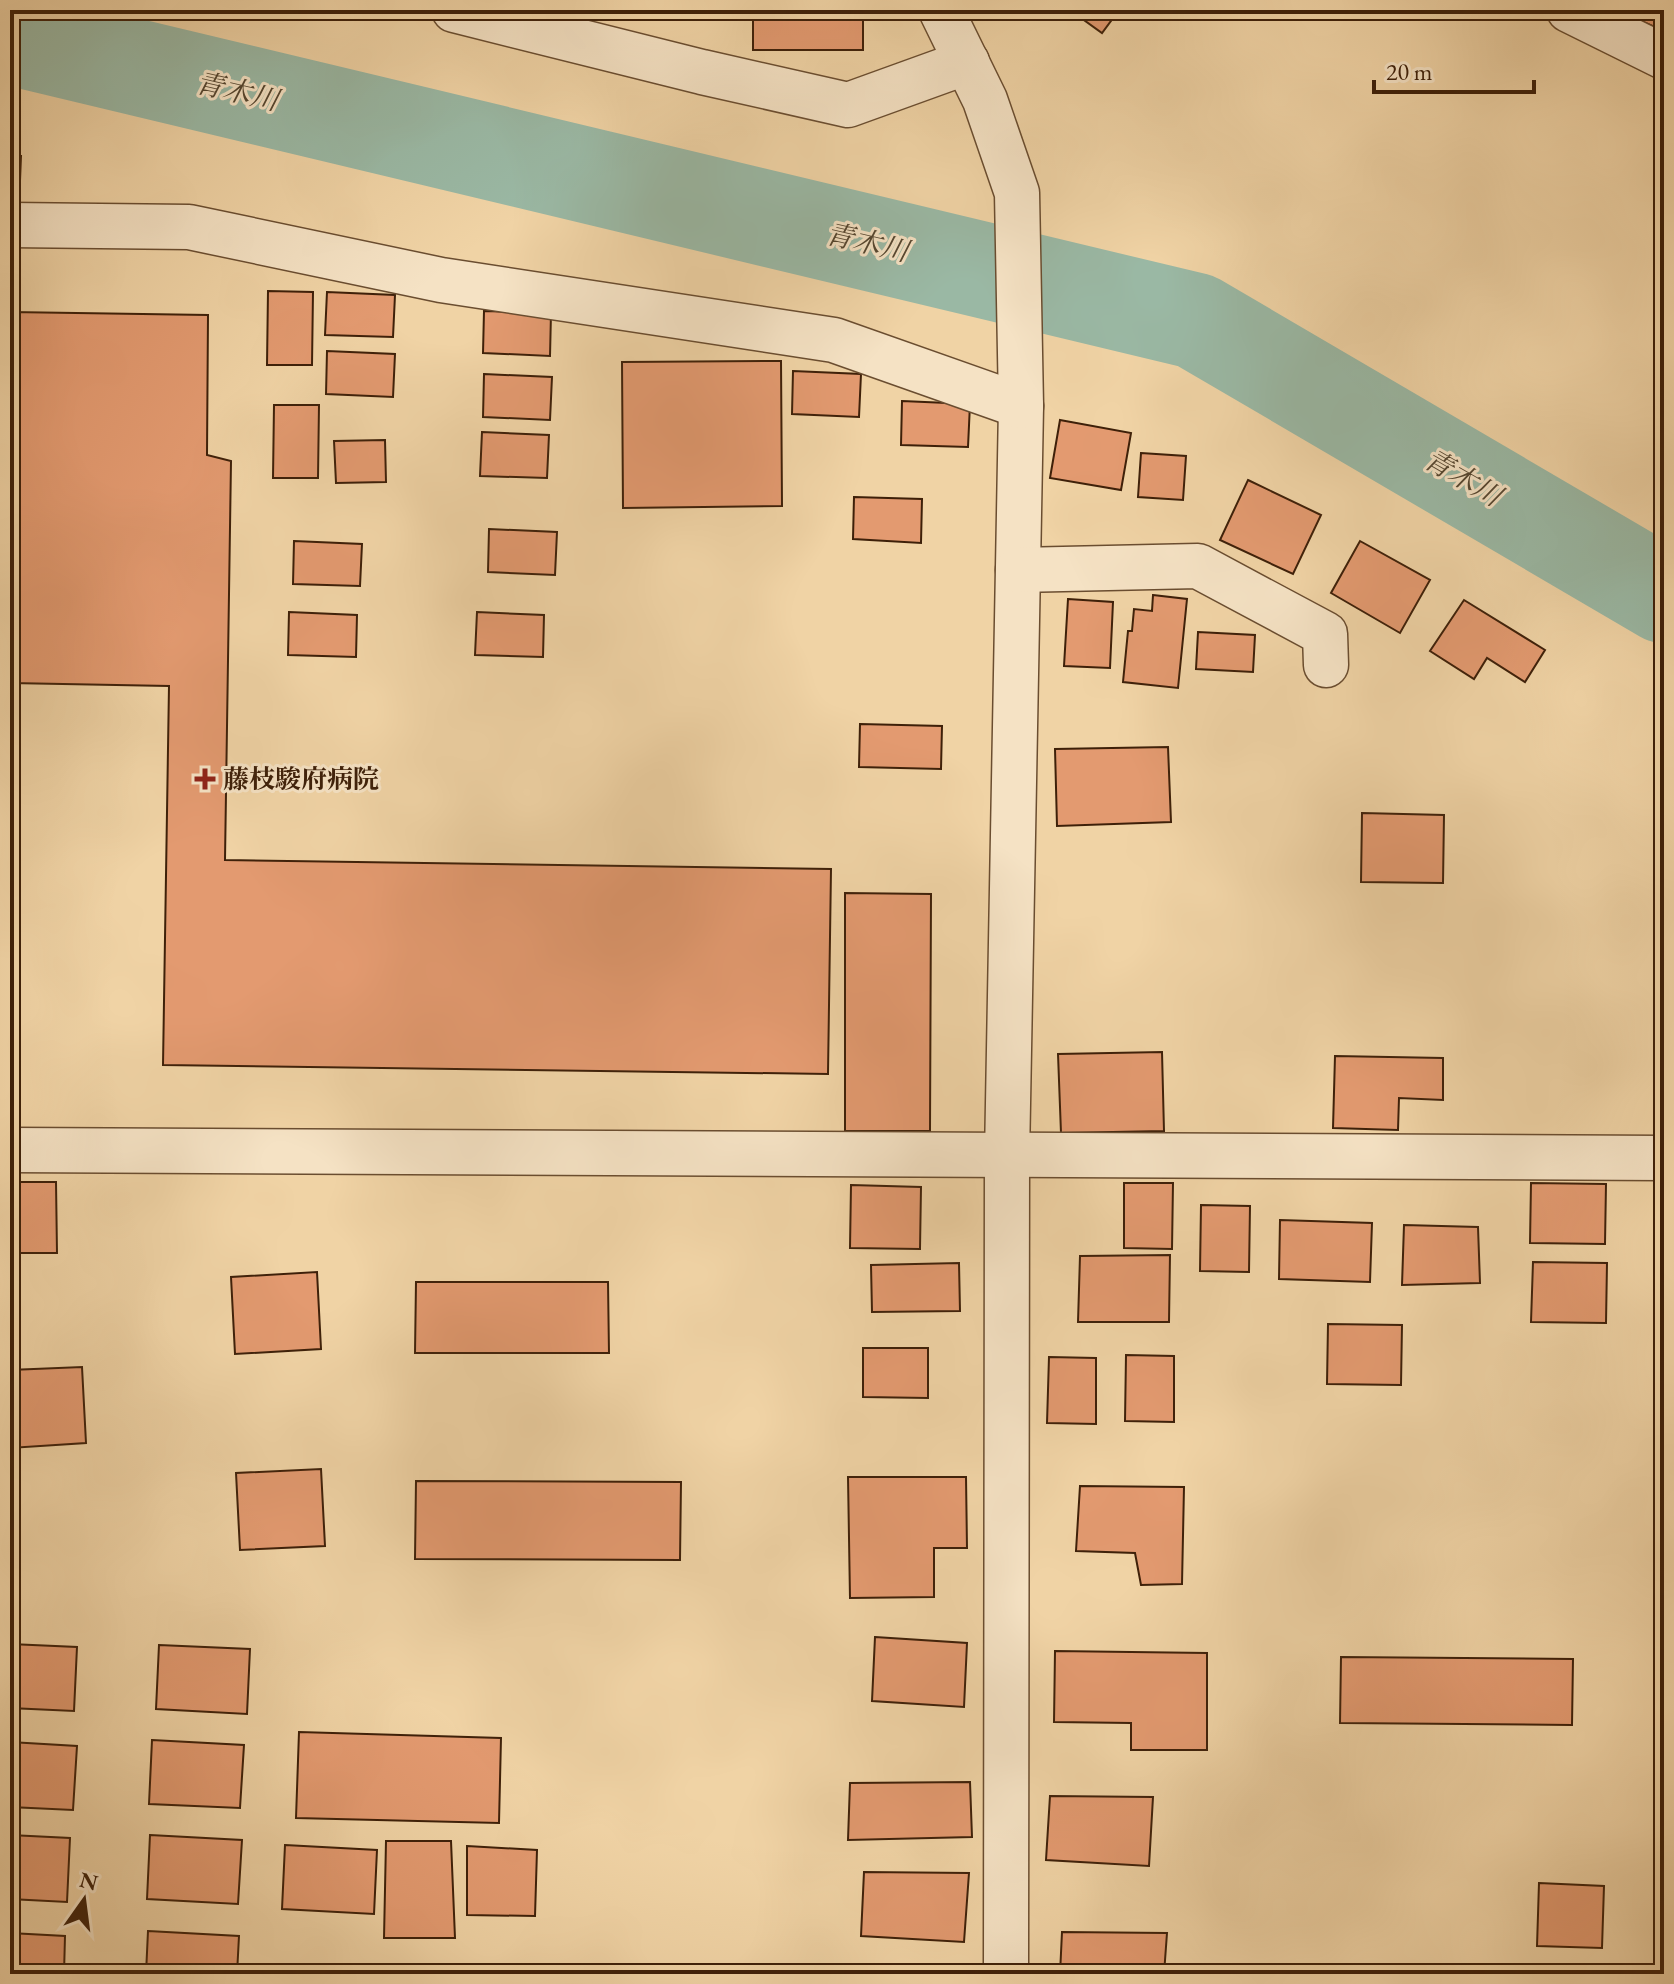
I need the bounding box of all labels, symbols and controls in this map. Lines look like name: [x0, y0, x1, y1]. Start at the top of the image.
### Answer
scale bar: [1374, 44, 1534, 94]
text: 20 m: [1386, 56, 1433, 87]
water label: 青木川: [192, 64, 285, 119]
water label: 青木川: [822, 215, 915, 270]
water label: 青木川: [1418, 440, 1511, 515]
place label: 藤枝駿府病院: [223, 762, 379, 796]
marker: 藤枝駿府病院: [194, 768, 216, 790]
north arrow: [44, 1860, 124, 1940]
text: N: [77, 1865, 101, 1897]

